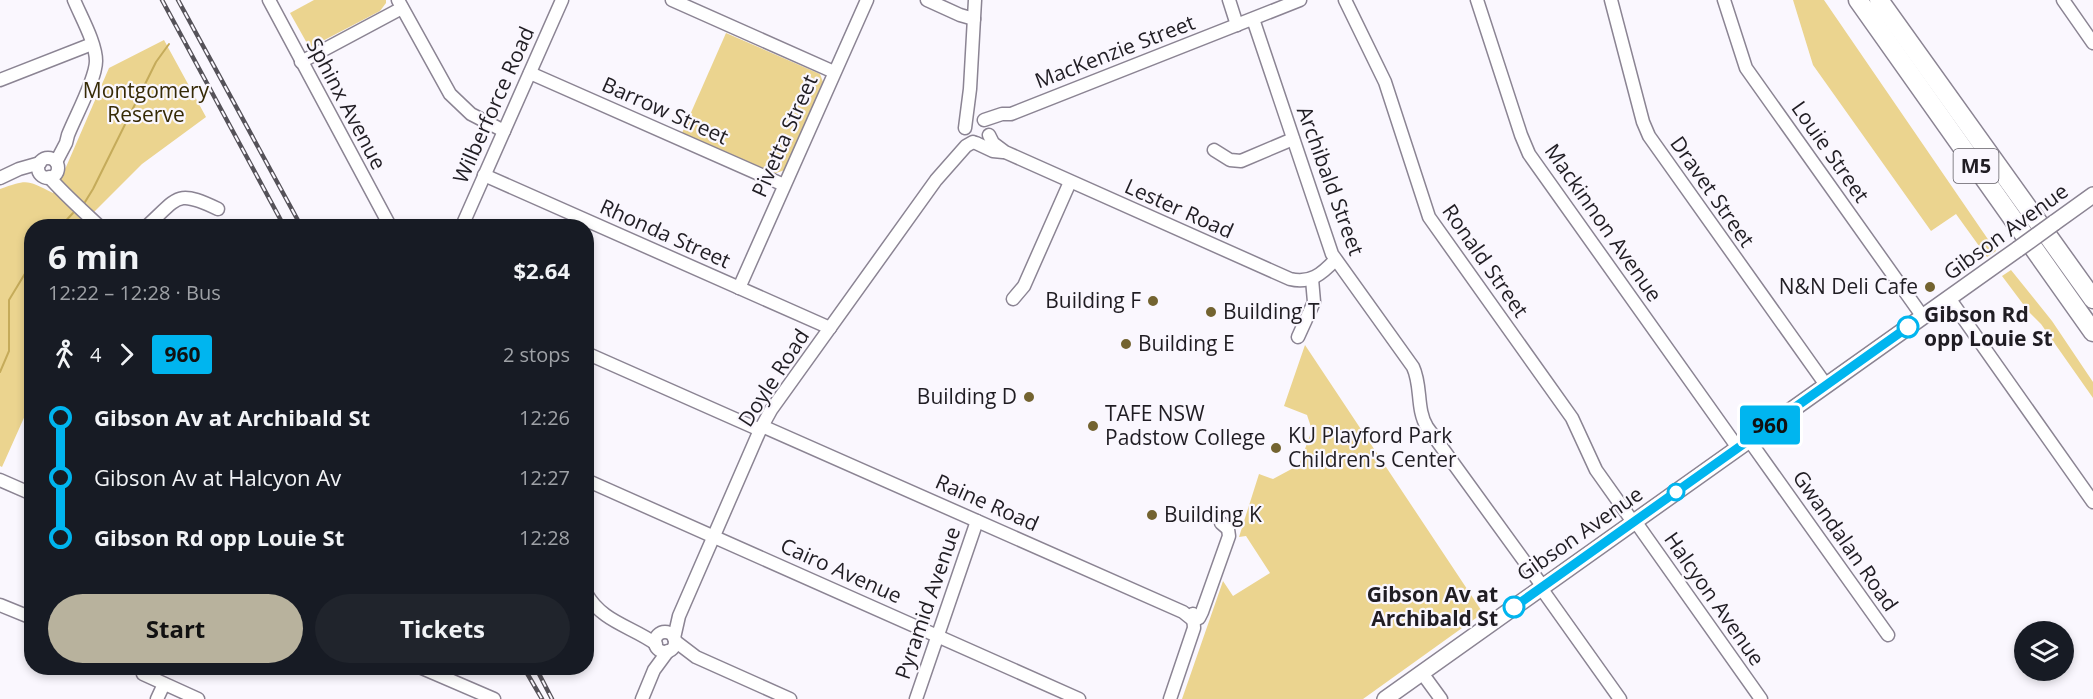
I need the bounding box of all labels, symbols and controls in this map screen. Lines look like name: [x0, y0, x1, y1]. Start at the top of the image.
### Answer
street label: MacKenzie Street: [1031, 8, 1199, 94]
street label: Wilberforce Road: [446, 22, 540, 187]
street label: Sphinx Avenue: [300, 33, 393, 174]
street label: Barrow Street: [598, 70, 733, 150]
street label: Pivetta Street: [745, 70, 824, 201]
park label: Montgomery Reserve: [83, 76, 210, 128]
street label: Louie Street: [1786, 95, 1876, 208]
street label: Archibald Street: [1291, 102, 1371, 259]
street label: Dravet Street: [1664, 130, 1761, 252]
street label: Mackinnon Avenue: [1539, 138, 1669, 307]
road number: M5: [1954, 149, 1998, 183]
street label: Lester Road: [1121, 172, 1238, 245]
street label: Gibson Avenue: [1938, 177, 2073, 286]
street label: Rhonda Street: [596, 192, 735, 274]
street label: Ronald Street: [1436, 198, 1535, 323]
text: 6 min: [48, 234, 140, 279]
text: $2.64: [513, 255, 570, 285]
place label: N&N Deli Cafe: [1779, 272, 1918, 300]
text: 12:22 – 12:28 · Bus: [48, 279, 221, 306]
marker: N&N Deli Cafe: [1923, 280, 1937, 294]
place label: Building F: [1045, 286, 1141, 314]
marker: Building F: [1146, 294, 1160, 308]
place label: Building T: [1223, 297, 1320, 325]
place label: Gibson Rd opp Louie St: [1924, 300, 2053, 352]
marker: Building T: [1204, 305, 1218, 319]
marker: Gibson Rd opp Louie St: [1897, 316, 1919, 338]
street label: Doyle Road: [731, 323, 815, 432]
place label: Building E: [1138, 329, 1235, 357]
marker: Building E: [1119, 337, 1133, 351]
icon: walk: [48, 338, 81, 371]
icon: forward: [110, 338, 143, 371]
text: 960: [164, 340, 200, 368]
text: 4: [90, 341, 101, 368]
text: 2 stops: [503, 341, 570, 368]
place label: Building D: [917, 382, 1017, 410]
marker: Building D: [1022, 390, 1036, 404]
place label: TAFE NSW Padstow College: [1105, 399, 1265, 451]
text: Gibson Av at Archibald St: [94, 402, 370, 432]
text: 12:26: [519, 404, 570, 431]
line badge: 960: [1736, 406, 1804, 444]
text: 960: [1752, 411, 1788, 439]
marker: TAFE NSW Padstow College: [1086, 419, 1100, 433]
place label: KU Playford Park Children's Center: [1288, 421, 1457, 473]
marker: KU Playford Park Children's Center: [1269, 441, 1283, 455]
text: Gibson Av at Halcyon Av: [94, 462, 341, 492]
text: 12:27: [519, 464, 570, 491]
street label: Gwandalan Road: [1787, 464, 1905, 616]
street label: Raine Road: [931, 467, 1043, 537]
street label: Gibson Avenue: [1511, 479, 1648, 587]
unlabelled marker: [1667, 483, 1685, 501]
place label: Building K: [1164, 500, 1262, 528]
marker: Building K: [1145, 508, 1159, 522]
text: Gibson Rd opp Louie St: [94, 522, 344, 552]
street label: Pyramid Avenue: [888, 523, 966, 683]
text: 12:28: [519, 524, 570, 551]
street label: Halcyon Avenue: [1658, 526, 1771, 671]
street label: Cairo Avenue: [776, 531, 906, 609]
place label: Gibson Av at Archibald St: [1367, 580, 1498, 632]
button: Start: [48, 594, 303, 663]
button: Tickets: [315, 594, 570, 663]
marker: Gibson Av at Archibald St: [1503, 596, 1525, 618]
map controls: [2014, 621, 2074, 681]
button: layers: [2014, 621, 2074, 681]

